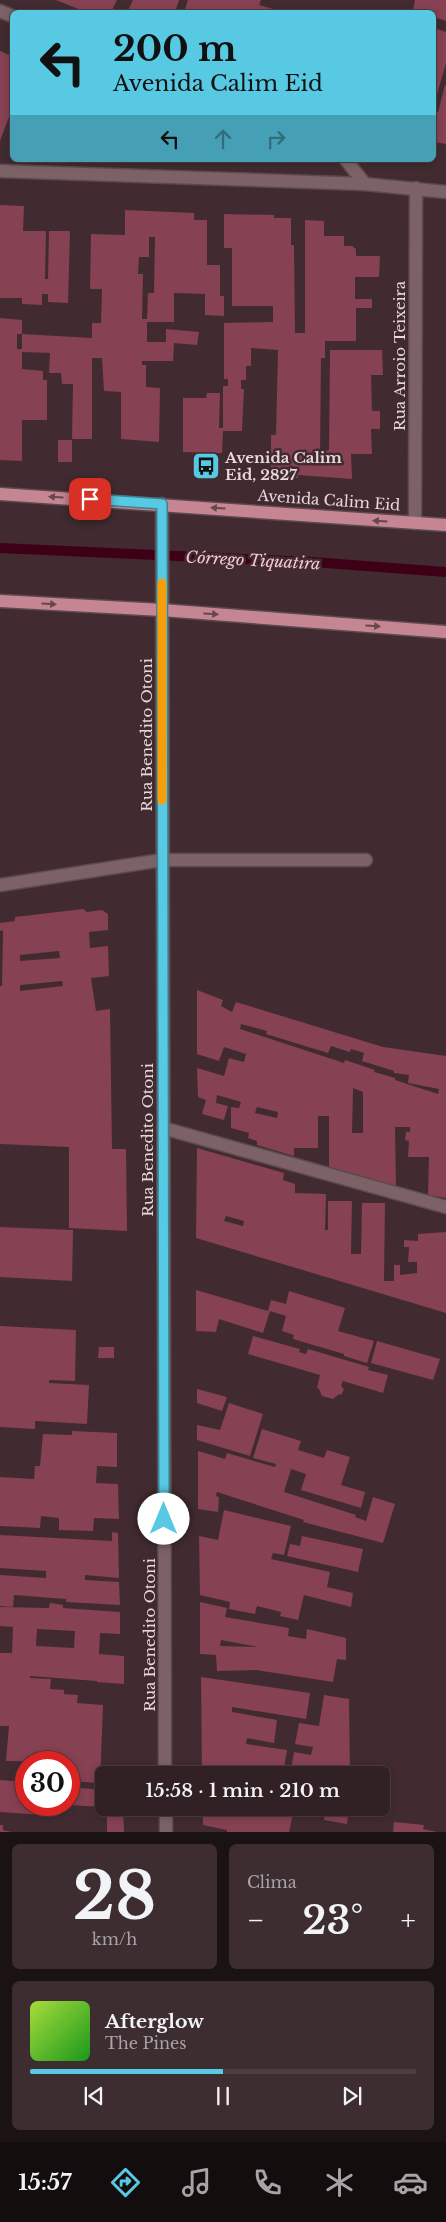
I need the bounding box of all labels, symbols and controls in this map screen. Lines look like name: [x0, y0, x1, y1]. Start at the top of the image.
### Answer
text: 200 m: [113, 27, 237, 70]
icon: left: [30, 30, 95, 95]
text: Avenida Calim Eid: [113, 70, 323, 97]
icon: left: [156, 125, 184, 153]
icon: ahead: [209, 125, 237, 153]
icon: right: [262, 125, 290, 153]
street label: Rua Arroio Teixeira: [390, 280, 409, 431]
place label: Avenida Calim Eid, 2827: [224, 448, 342, 484]
bus stop icon: Avenida Calim Eid, 2827: [191, 451, 221, 481]
pin: [69, 478, 111, 520]
icon: arrive: [76, 485, 104, 513]
street label: Avenida Calim Eid: [256, 485, 401, 514]
one-way arrow: [48, 493, 64, 501]
one-way arrow: [210, 504, 226, 512]
one-way arrow: [372, 516, 388, 524]
water label: Córrego Tiquatira: [185, 546, 321, 574]
one-way arrow: [41, 600, 57, 608]
one-way arrow: [203, 610, 219, 618]
one-way arrow: [365, 623, 381, 631]
street label: Rua Benedito Otoni: [137, 658, 156, 812]
street label: Rua Benedito Otoni: [138, 1063, 157, 1217]
position arrow: [137, 1492, 189, 1544]
street label: Rua Benedito Otoni: [140, 1558, 159, 1712]
speed limit sign: 30: [15, 1751, 80, 1816]
text: 15:58 · 1 min · 210 m: [145, 1779, 340, 1802]
text: 28: [73, 1856, 156, 1937]
text: Clima: [247, 1872, 297, 1892]
text: 23°: [302, 1897, 363, 1944]
text: −: [247, 1903, 265, 1938]
text: +: [401, 1903, 416, 1938]
text: km/h: [92, 1929, 137, 1949]
text: Afterglow: [105, 2010, 204, 2033]
text: The Pines: [105, 2033, 187, 2053]
icon: previous: [80, 2082, 108, 2110]
icon: pause: [209, 2082, 237, 2110]
icon: next: [338, 2082, 366, 2110]
icon: directions: [108, 2165, 143, 2200]
icon: music: [179, 2165, 214, 2200]
icon: phone: [250, 2165, 285, 2200]
icon: climate: [322, 2165, 357, 2200]
icon: car: [393, 2165, 428, 2200]
text: 15:57: [18, 2169, 72, 2196]

